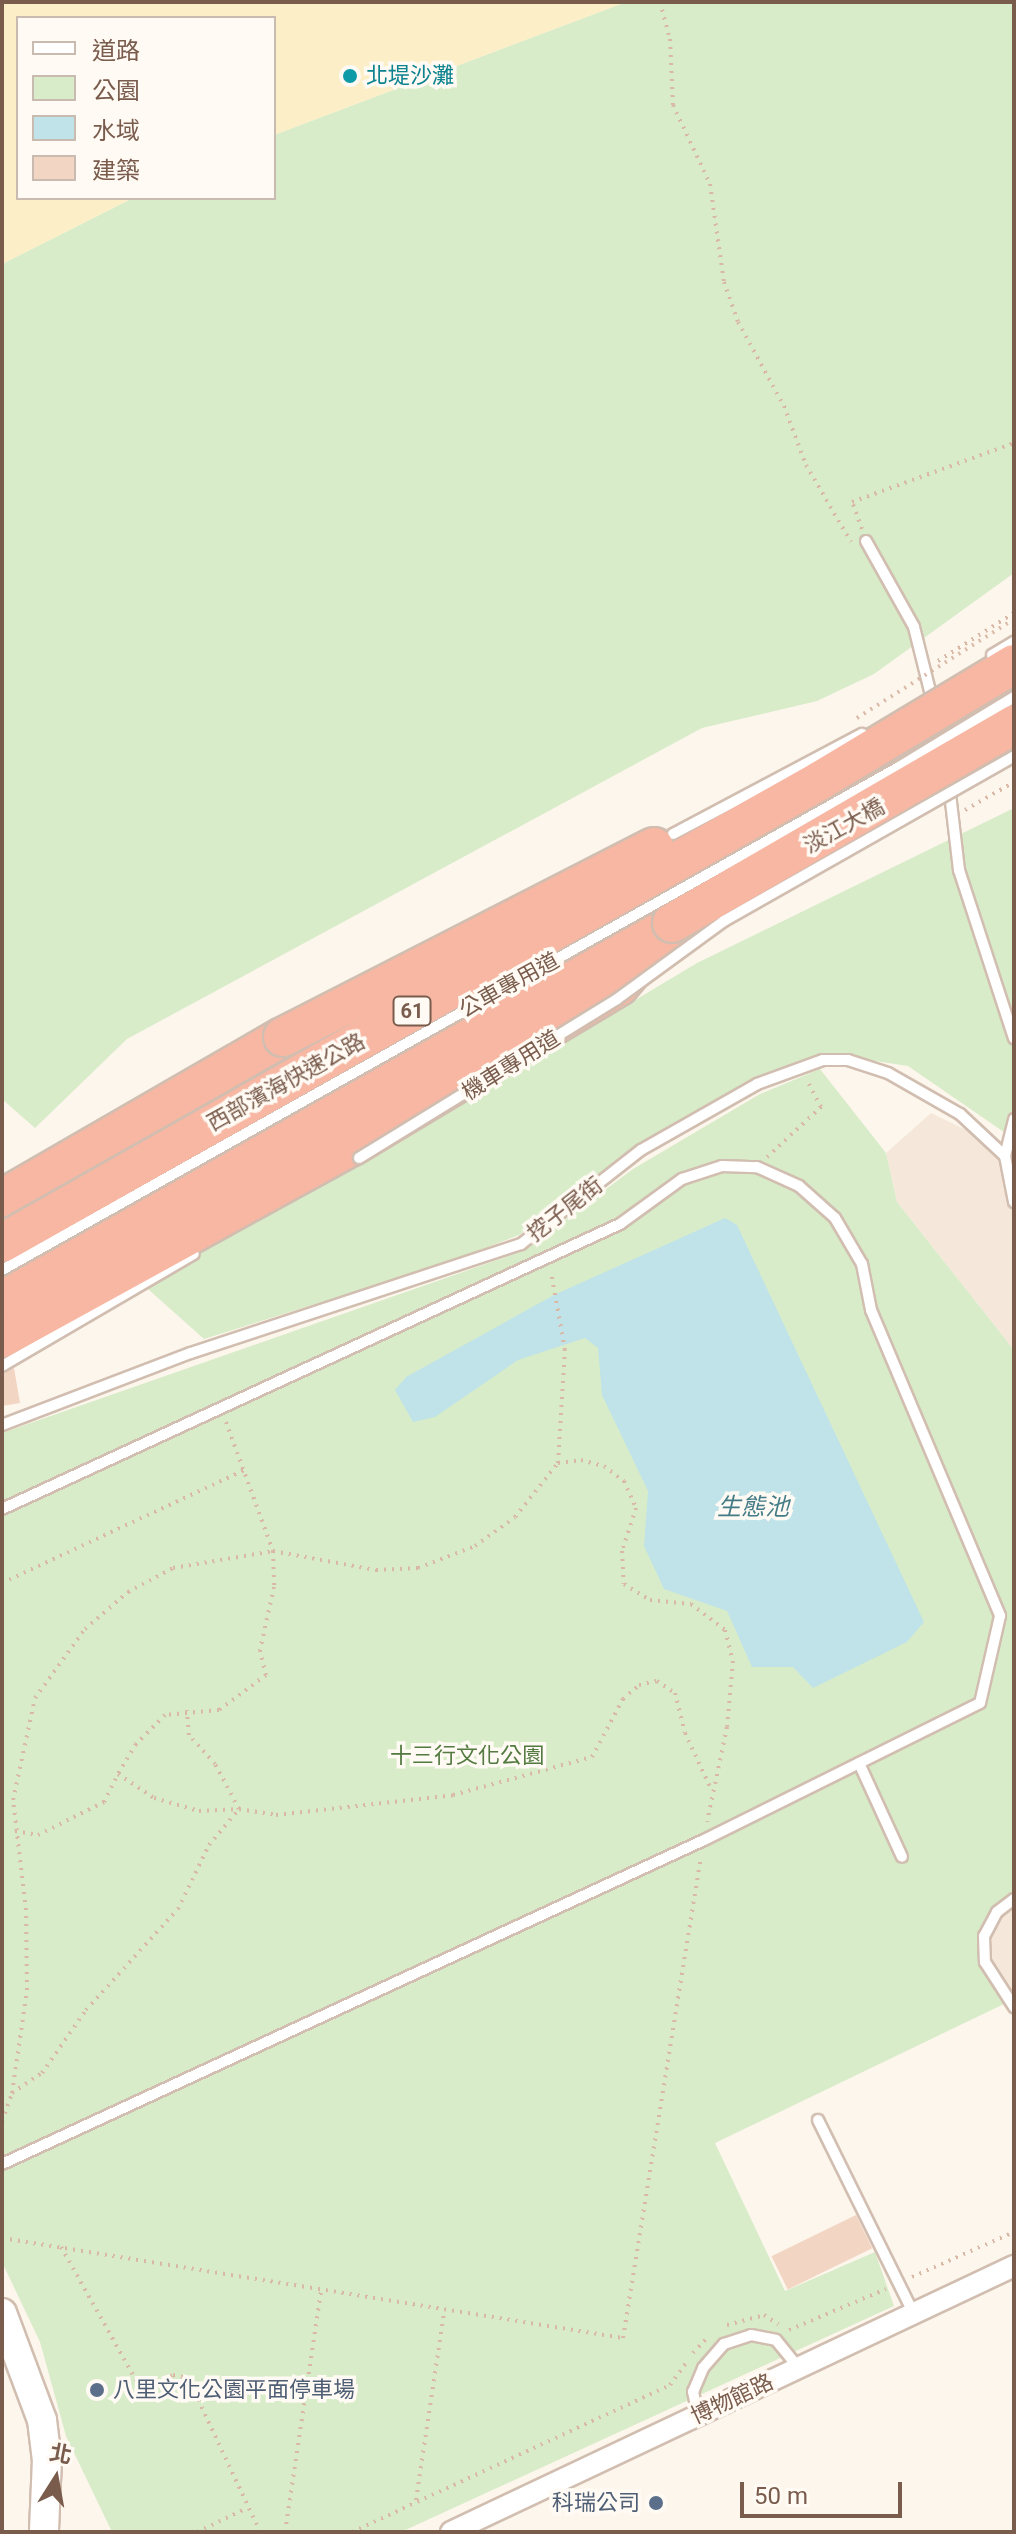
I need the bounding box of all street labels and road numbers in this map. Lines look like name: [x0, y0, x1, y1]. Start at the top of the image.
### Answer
street label: 淡江大橋: [799, 793, 889, 859]
street label: 公車專用道: [454, 947, 564, 1023]
road number: 61: [392, 995, 432, 1027]
street label: 機車專用道: [457, 1025, 565, 1105]
street label: 西部濱海快速公路: [203, 1028, 369, 1136]
street label: 挖子尾街: [522, 1172, 608, 1246]
street label: 博物館路: [687, 2368, 777, 2430]

